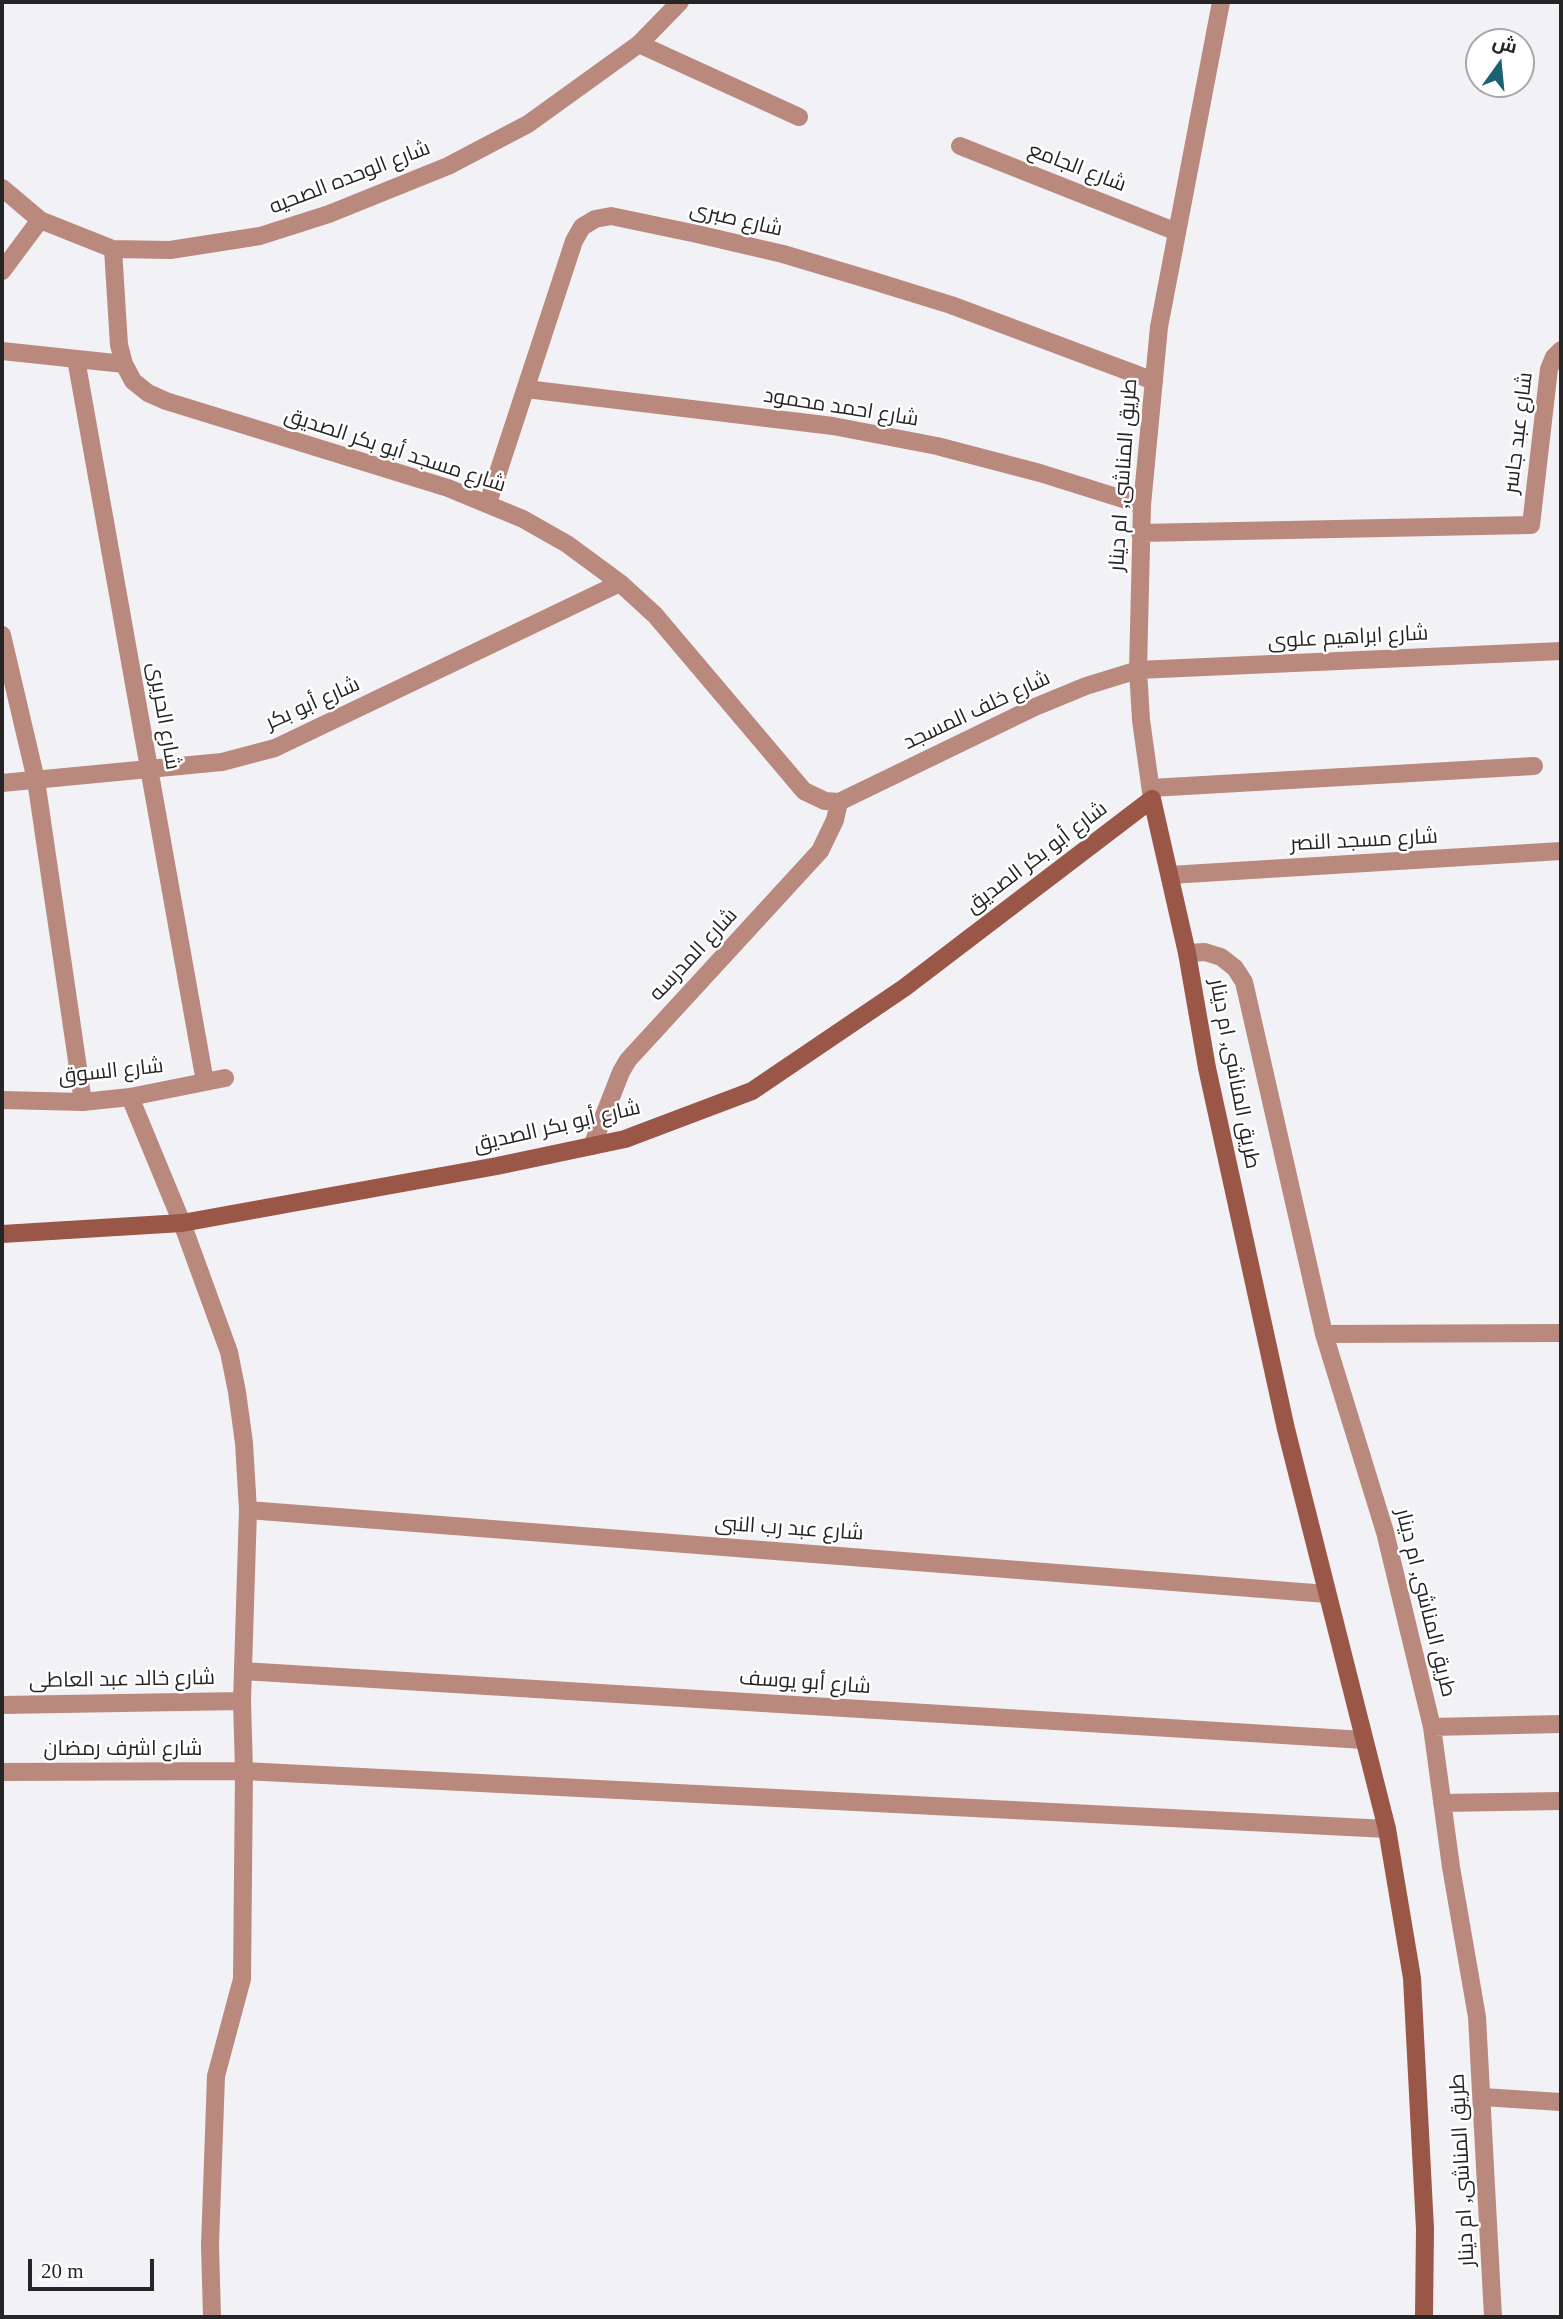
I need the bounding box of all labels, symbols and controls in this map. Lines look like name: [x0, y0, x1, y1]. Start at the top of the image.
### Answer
north arrow: [1465, 28, 1535, 98]
text: ش: [1491, 31, 1520, 57]
street label: شارع الوحده الصحيه: [266, 136, 434, 220]
street label: شارع الجامع: [1024, 138, 1130, 198]
street label: شارع صبرى: [687, 197, 785, 243]
street label: شارع عبد جاسر: [1499, 371, 1539, 495]
street label: طريق المناشى, ام دينار: [1105, 378, 1143, 572]
street label: شارع احمد محمود: [762, 383, 920, 433]
street label: شارع مسجد أبو بكر الصديق: [281, 403, 509, 499]
street label: شارع ابراهيم علوى: [1267, 621, 1429, 655]
street label: شارع الحريرى: [141, 660, 185, 772]
street label: شارع خلف المسجد: [900, 666, 1054, 756]
street label: شارع أبو بكر: [262, 672, 364, 736]
street label: شارع أبو بكر الصديق: [961, 797, 1113, 919]
street label: شارع مسجد النصر: [1290, 825, 1438, 857]
street label: شارع المدرسه: [645, 903, 743, 1007]
street label: طريق المناشى, ام دينار: [1203, 977, 1265, 1171]
street label: شارع السوق: [57, 1054, 165, 1090]
street label: شارع أبو بكر الصديق: [471, 1096, 643, 1158]
street label: طريق المناشى, ام دينار: [1389, 1506, 1461, 1700]
street label: شارع عبد رب النبى: [714, 1511, 864, 1547]
street label: شارع خالد عبد العاطى: [29, 1666, 215, 1694]
street label: شارع أبو يوسف: [738, 1666, 872, 1700]
street label: شارع اشرف رمضان: [44, 1736, 202, 1762]
street label: طريق المناشى, ام دينار: [1445, 2073, 1481, 2267]
scale bar: [32, 2246, 158, 2290]
text: 20 m: [41, 2259, 84, 2283]

